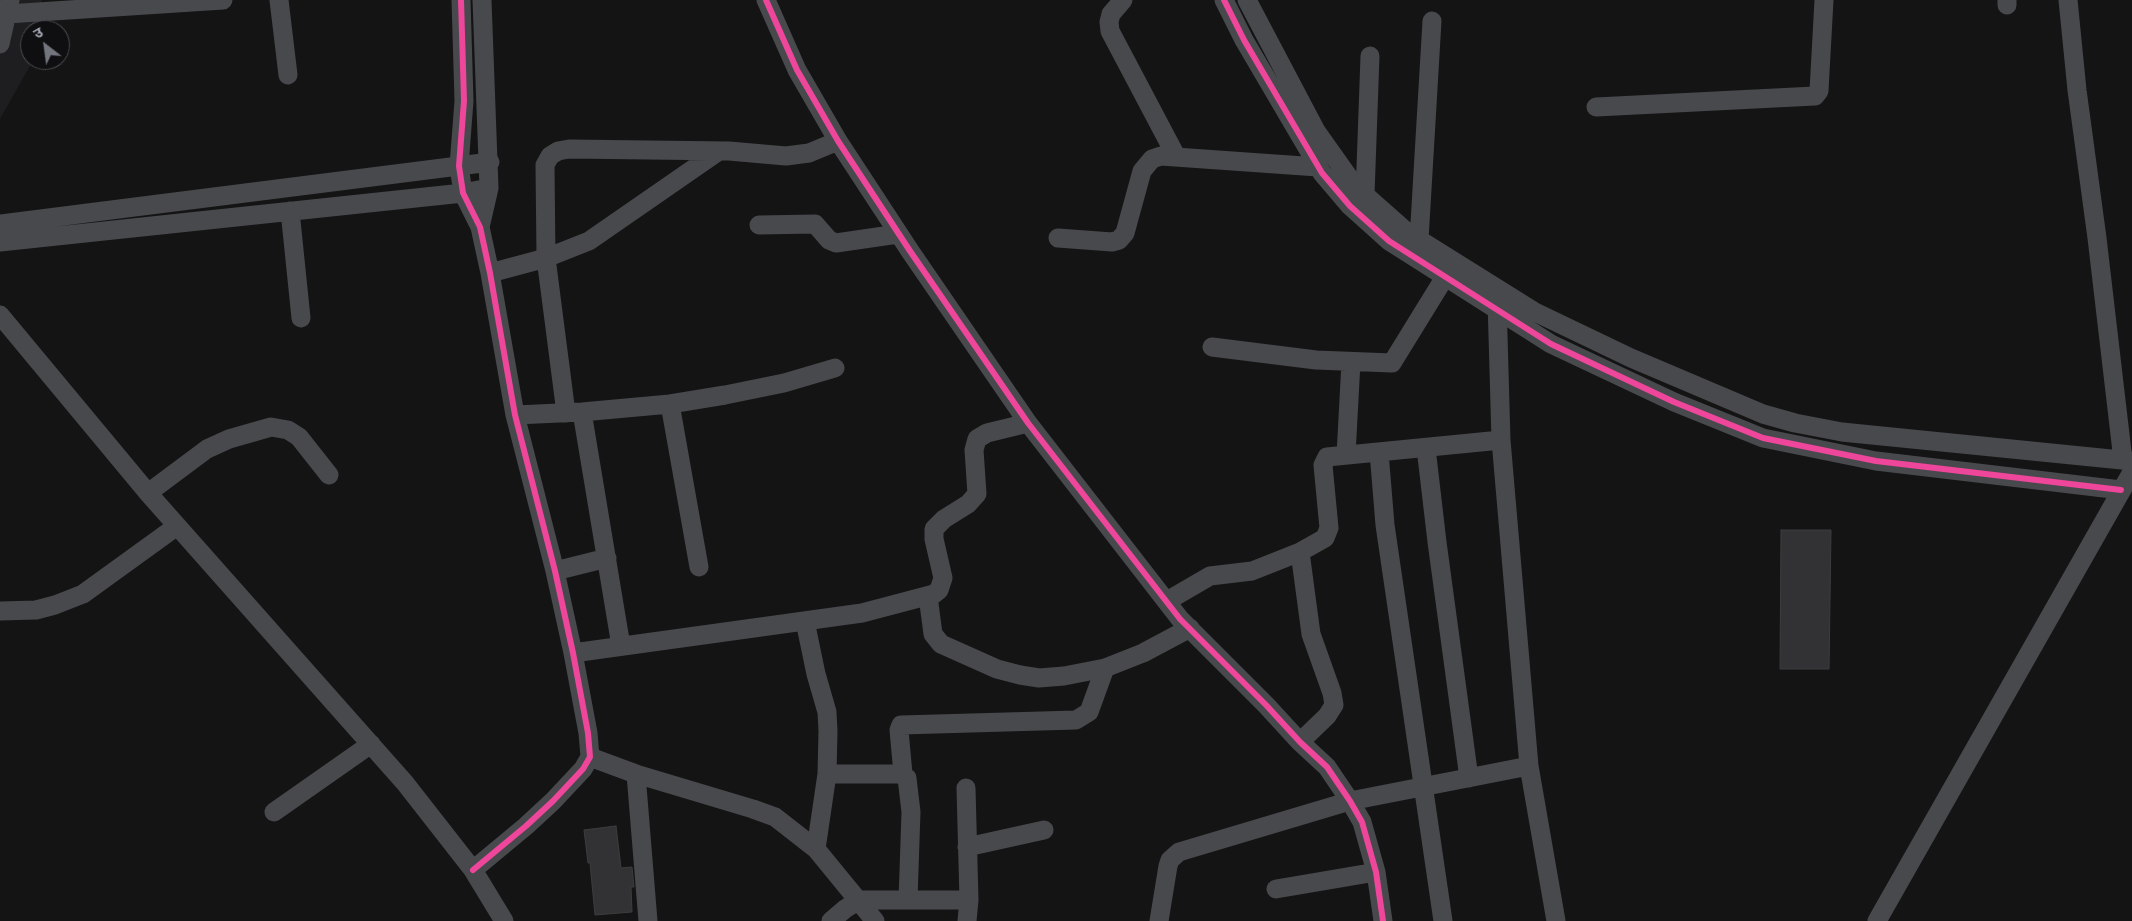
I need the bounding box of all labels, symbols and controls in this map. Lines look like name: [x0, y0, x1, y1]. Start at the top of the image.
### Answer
north arrow: [20, 20, 70, 70]
text: उ: [30, 23, 46, 42]

